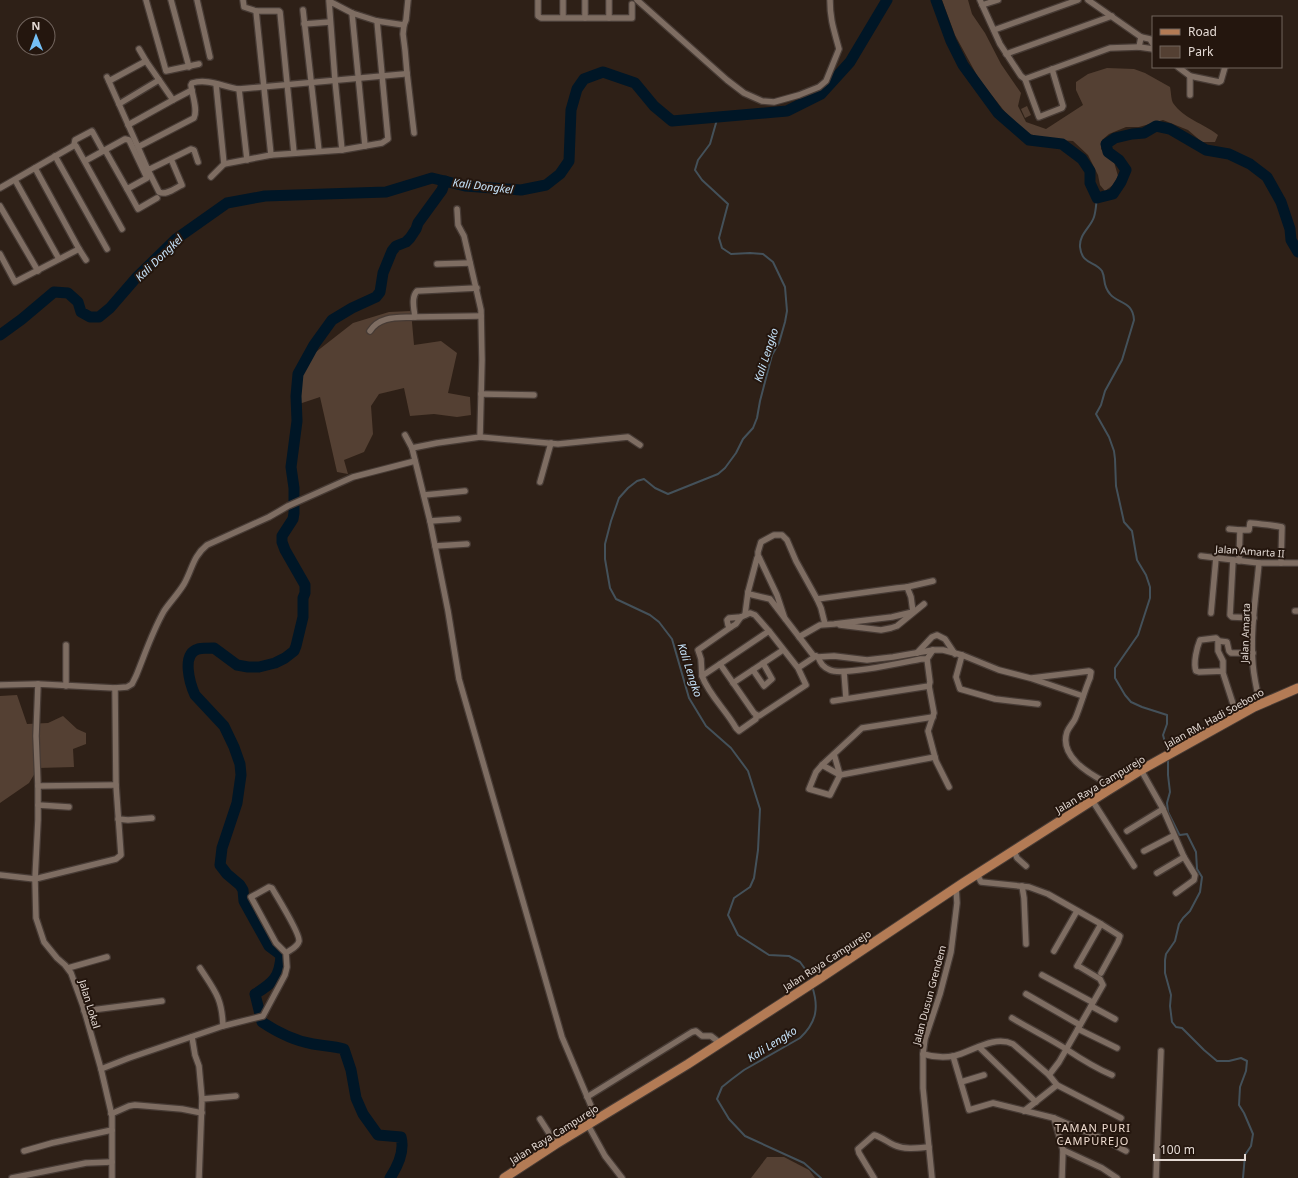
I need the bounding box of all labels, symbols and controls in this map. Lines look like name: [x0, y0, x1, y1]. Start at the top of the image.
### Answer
north arrow: [16, 16, 56, 56]
legend: [1152, 16, 1282, 68]
text: N: [31, 18, 40, 33]
text: Road: [1188, 23, 1217, 40]
text: Park: [1188, 43, 1214, 60]
water label: Kali Dongkel: [452, 174, 515, 197]
water label: Kali Dongkel: [132, 230, 187, 284]
water label: Kali Lengko: [750, 326, 781, 384]
street label: Jalan Amarta II: [1214, 542, 1285, 560]
street label: Jalan Amarta: [1237, 603, 1253, 664]
water label: Kali Lengko: [675, 641, 706, 699]
street label: Jalan RM. Hadi Soebono: [1161, 685, 1266, 752]
street label: Jalan Raya Campurejo: [1052, 752, 1147, 817]
street label: Jalan Raya Campurejo: [779, 926, 874, 994]
street label: Jalan Dusun Grendem: [909, 944, 949, 1047]
street label: Jalan Lokal: [76, 977, 104, 1030]
water label: Kali Lengko: [744, 1022, 799, 1065]
street label: Jalan Raya Campurejo: [506, 1101, 601, 1168]
district label: TAMAN PURI CAMPUREJO: [1055, 1120, 1131, 1148]
scale bar: [1154, 1136, 1245, 1162]
text: 100 m: [1160, 1141, 1195, 1158]

